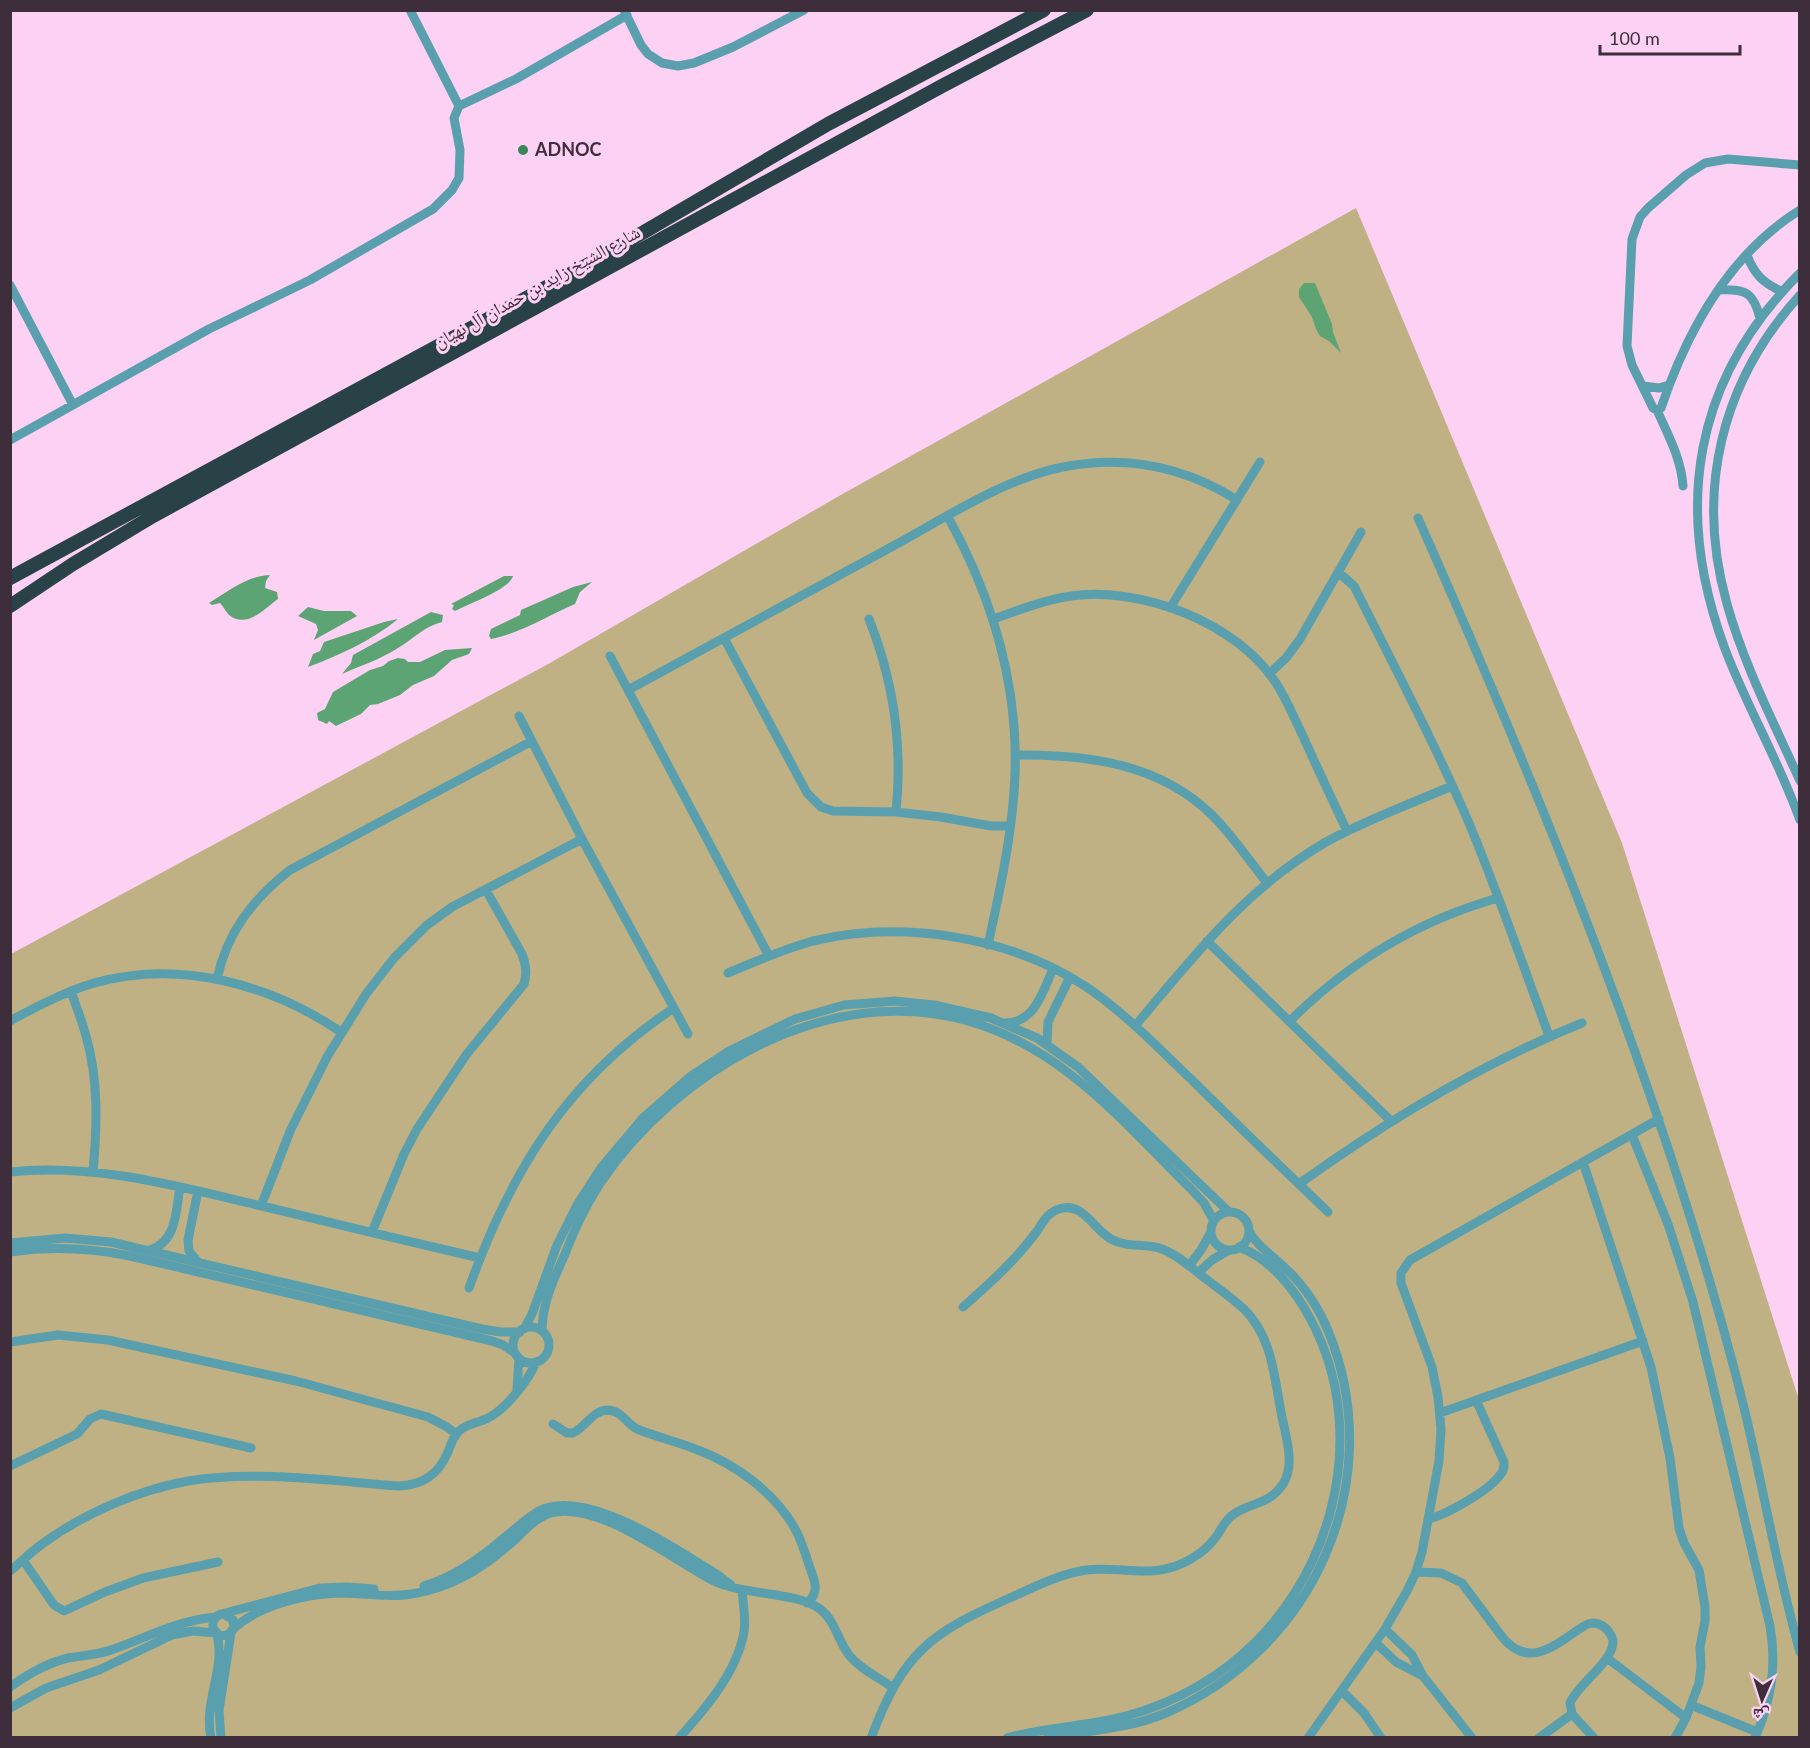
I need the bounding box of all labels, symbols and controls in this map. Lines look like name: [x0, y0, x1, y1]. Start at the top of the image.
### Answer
scale bar: [1600, 18, 1740, 56]
text: 100 m: [1609, 27, 1660, 49]
place label: ADNOC: [534, 138, 602, 160]
marker: ADNOC: [516, 143, 530, 157]
street label: شارع الشيخ زايد بن حمدان آل نهيان: [430, 220, 644, 354]
north arrow: [1732, 1670, 1792, 1730]
text: ش: [1752, 1705, 1770, 1725]

